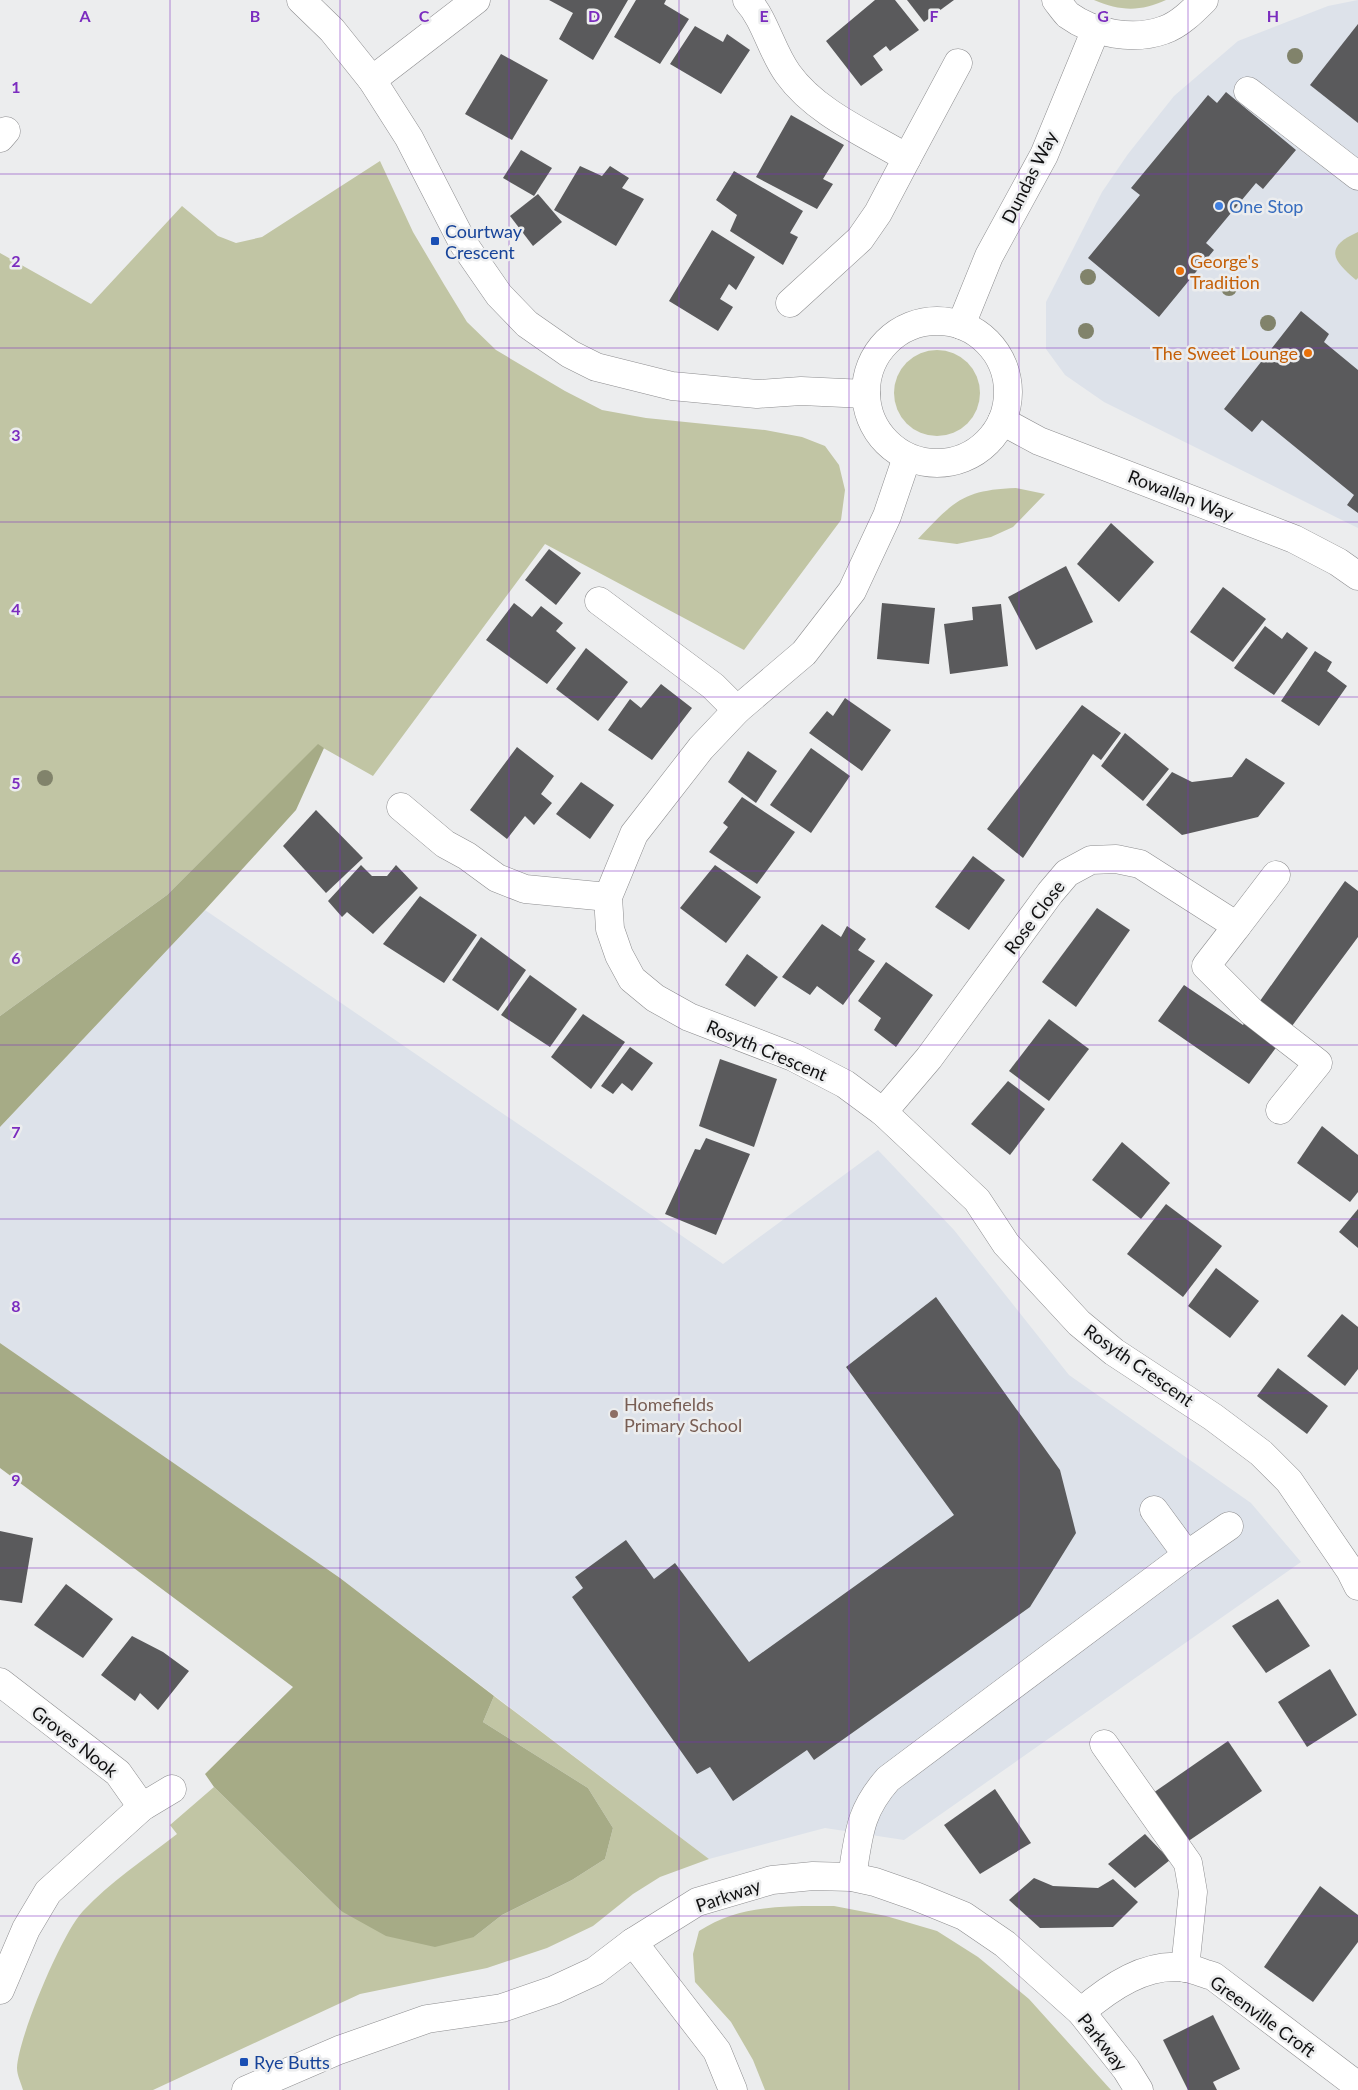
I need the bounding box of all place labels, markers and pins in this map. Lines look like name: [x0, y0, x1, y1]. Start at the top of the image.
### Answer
place label: One Stop: [1229, 195, 1303, 217]
marker: One Stop: [1213, 200, 1225, 212]
place label: Courtway Crescent: [445, 220, 523, 263]
marker: Courtway Crescent: [429, 235, 441, 247]
place label: George's Tradition: [1190, 250, 1260, 293]
marker: George's Tradition: [1174, 265, 1186, 277]
place label: The Sweet Lounge: [1152, 342, 1298, 364]
marker: The Sweet Lounge: [1302, 347, 1314, 359]
place label: Homefields Primary School: [624, 1393, 742, 1436]
marker: Homefields Primary School: [608, 1408, 620, 1420]
place label: Rye Butts: [254, 2051, 330, 2073]
marker: Rye Butts: [238, 2056, 250, 2068]

